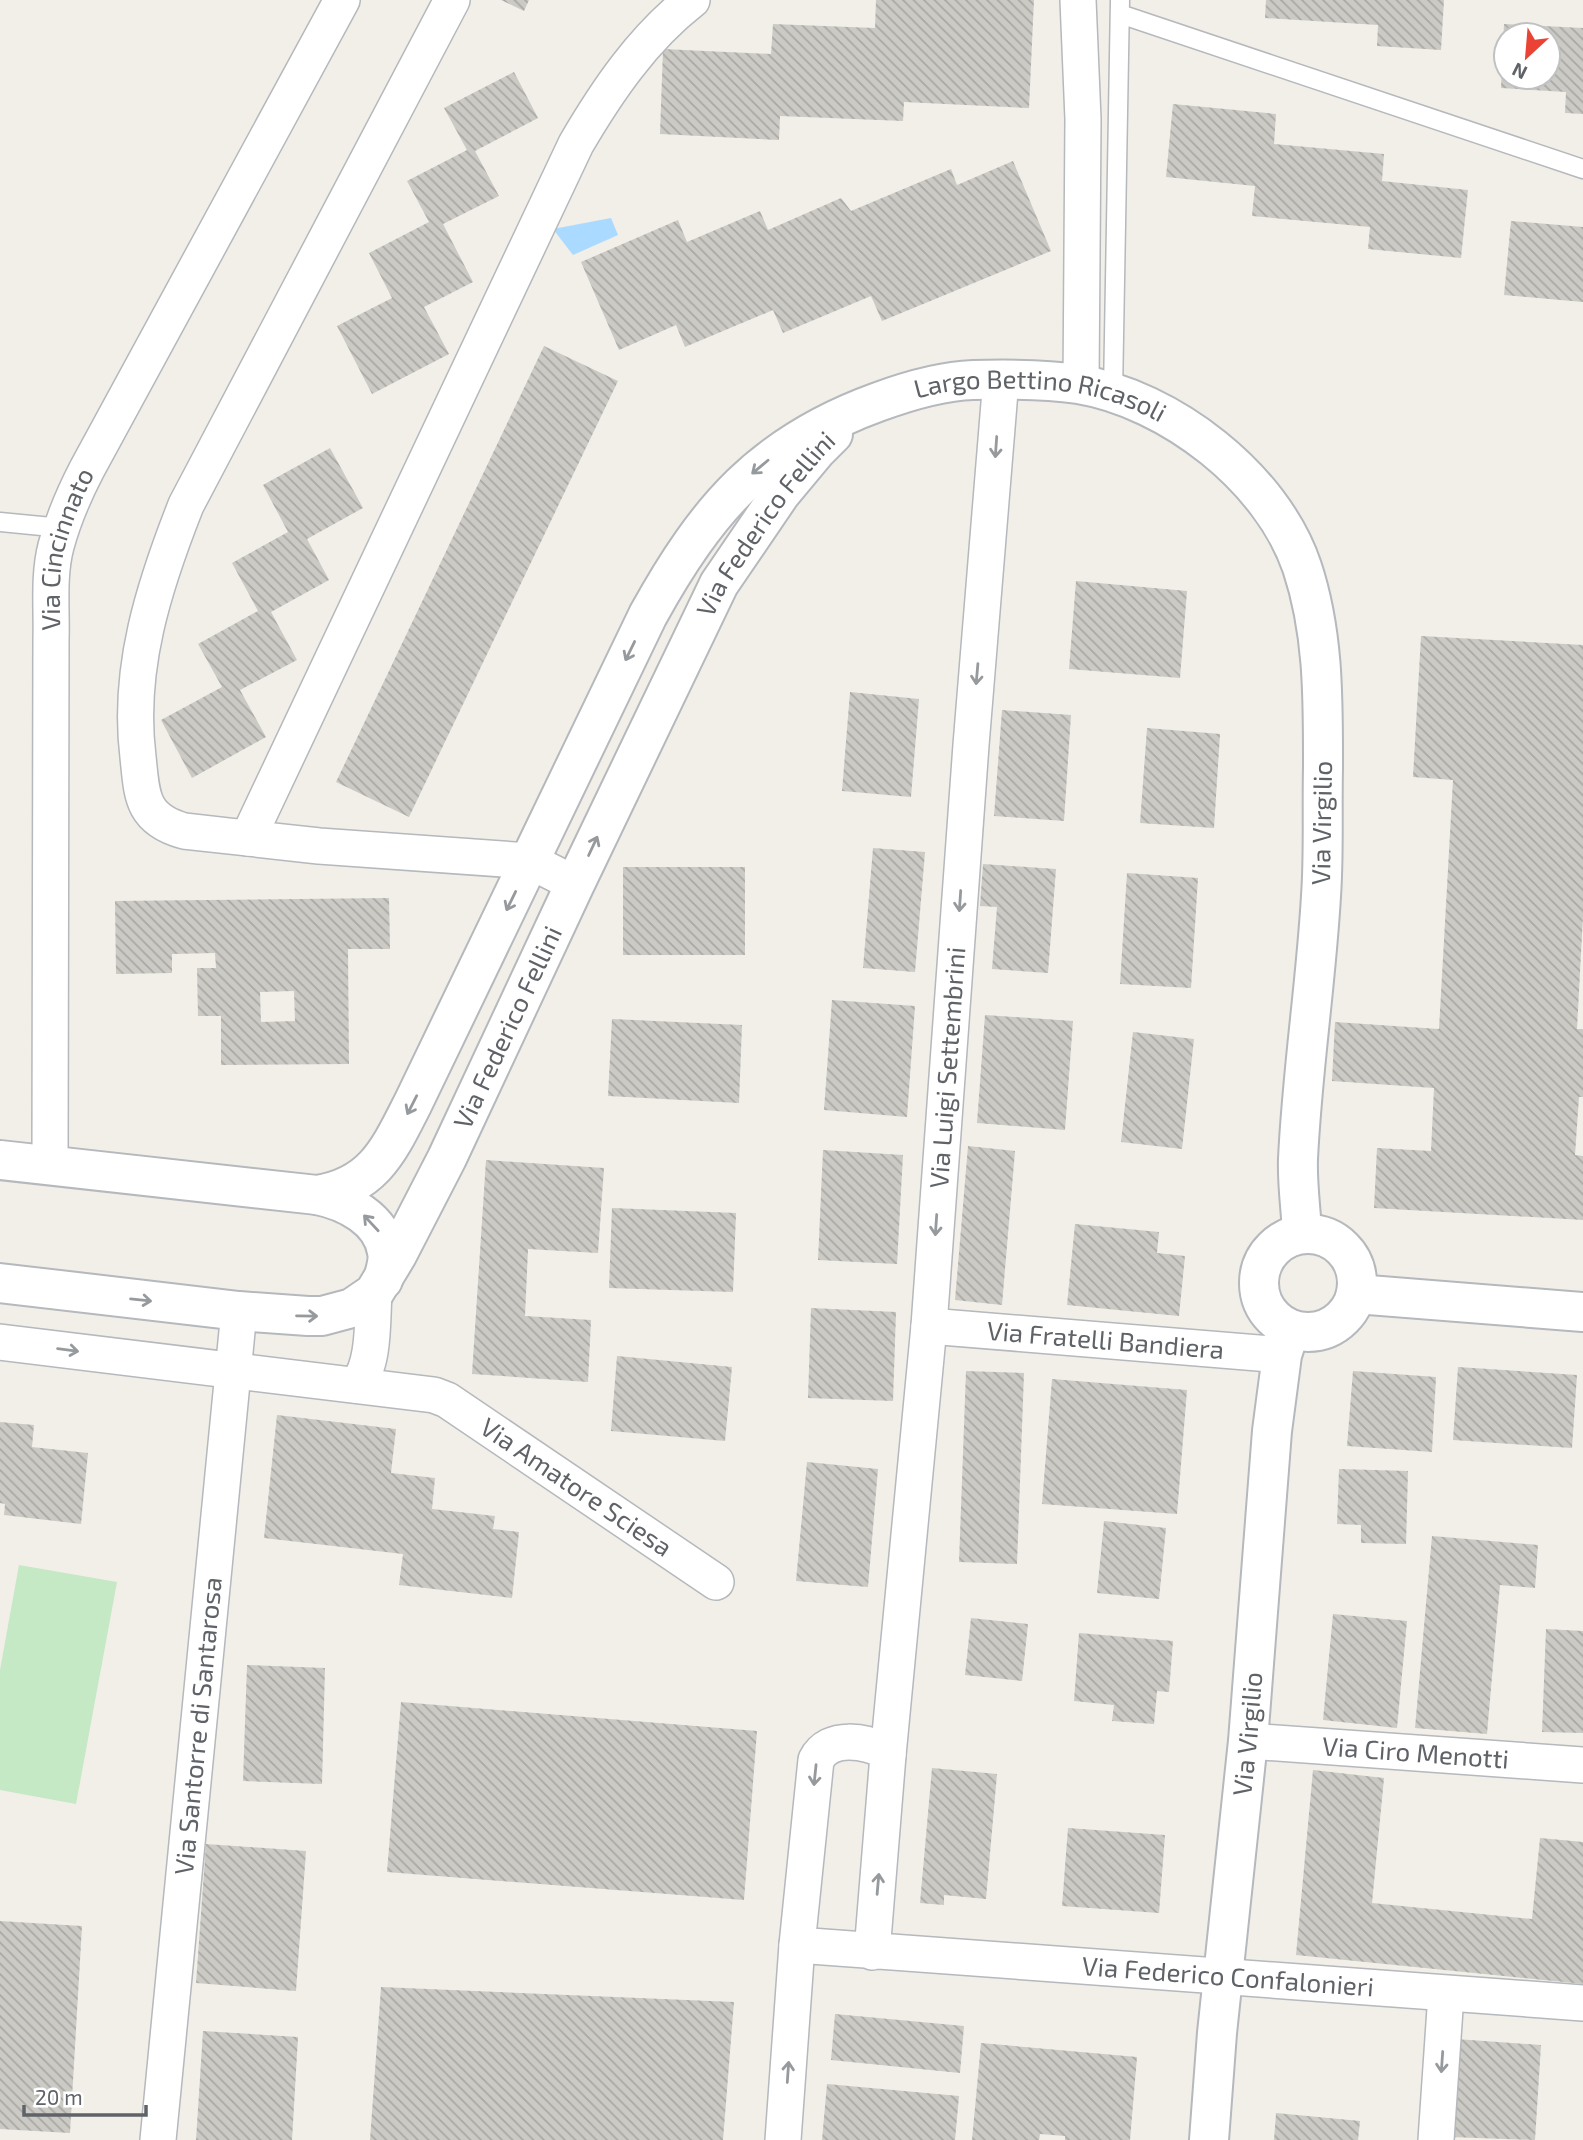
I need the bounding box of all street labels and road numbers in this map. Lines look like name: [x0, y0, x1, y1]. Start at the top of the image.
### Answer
street label: Largo Bettino Ricasoli: [910, 362, 1172, 427]
street label: Via Federico Fellini: [689, 424, 841, 621]
street label: Via Cincinnato: [34, 462, 99, 631]
street label: Via Virgilio: [1304, 761, 1337, 885]
street label: Via Federico Fellini: [446, 921, 567, 1133]
street label: Via Luigi Settembrini: [922, 946, 970, 1189]
street label: Via Fratelli Bandiera: [986, 1314, 1225, 1364]
street label: Via Amatore Sciesa: [475, 1410, 679, 1562]
street label: Via Santorre di Santarosa: [167, 1575, 227, 1876]
street label: Via Virgilio: [1225, 1671, 1267, 1797]
street label: Via Ciro Menotti: [1321, 1729, 1510, 1774]
street label: Via Federico Confalonieri: [1081, 1949, 1375, 2002]

